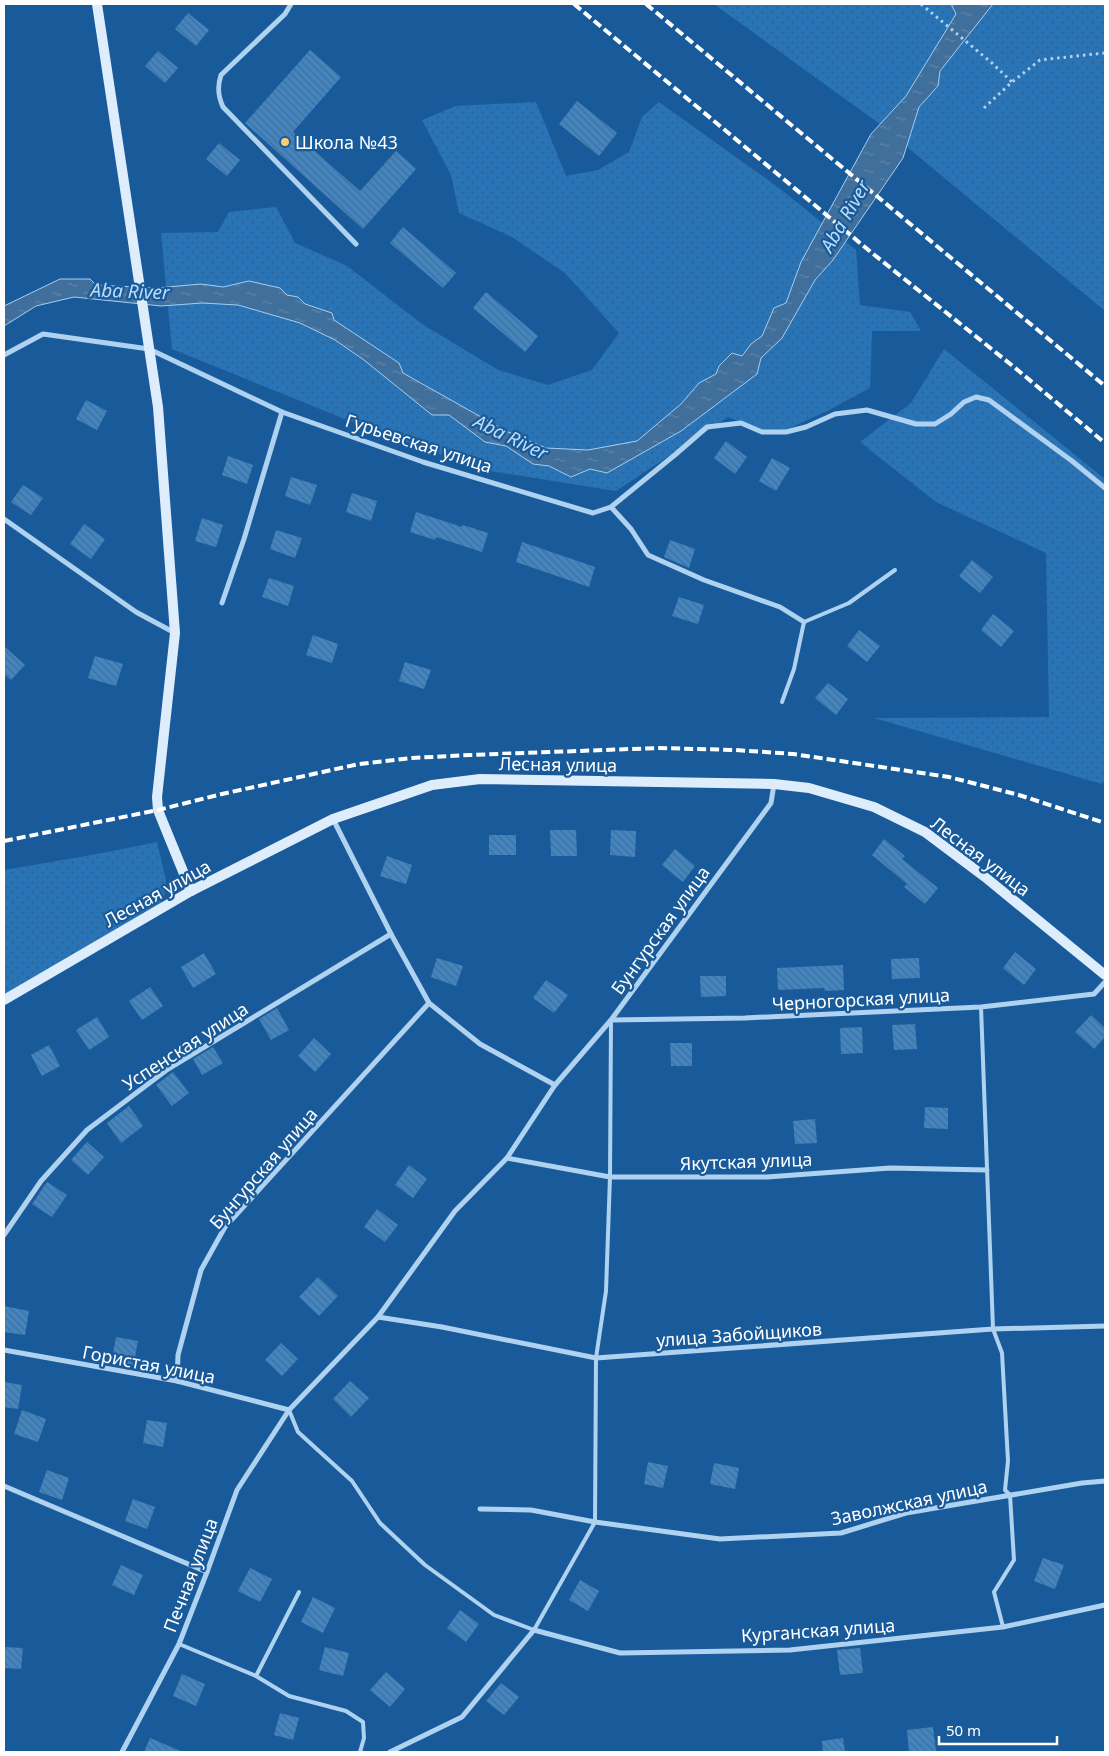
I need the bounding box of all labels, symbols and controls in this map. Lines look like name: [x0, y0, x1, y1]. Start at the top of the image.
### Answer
place label: Школа №43: [295, 130, 398, 154]
marker: Школа №43: [279, 136, 291, 148]
water label: Aba River: [813, 174, 877, 258]
water label: Aba River: [88, 277, 171, 305]
water label: Aba River: [468, 407, 554, 467]
street label: Гурьевская улица: [343, 408, 495, 478]
street label: Лесная улица: [499, 751, 617, 777]
street label: Лесная улица: [926, 811, 1036, 901]
street label: Лесная улица: [99, 854, 215, 932]
street label: Бунгурская улица: [605, 861, 715, 999]
street label: Черногорская улица: [771, 982, 951, 1016]
street label: Успенская улица: [118, 996, 252, 1096]
street label: Бунгурская улица: [204, 1102, 322, 1234]
street label: Якутская улица: [679, 1147, 813, 1175]
street label: улица Забойщиков: [655, 1316, 823, 1352]
street label: Гористая улица: [81, 1339, 217, 1389]
street label: Заволжская улица: [829, 1474, 989, 1530]
street label: Печная улица: [157, 1514, 223, 1636]
street label: Курганская улица: [740, 1613, 896, 1647]
scale bar: [939, 1714, 1056, 1746]
text: 50 m: [946, 1720, 981, 1740]

